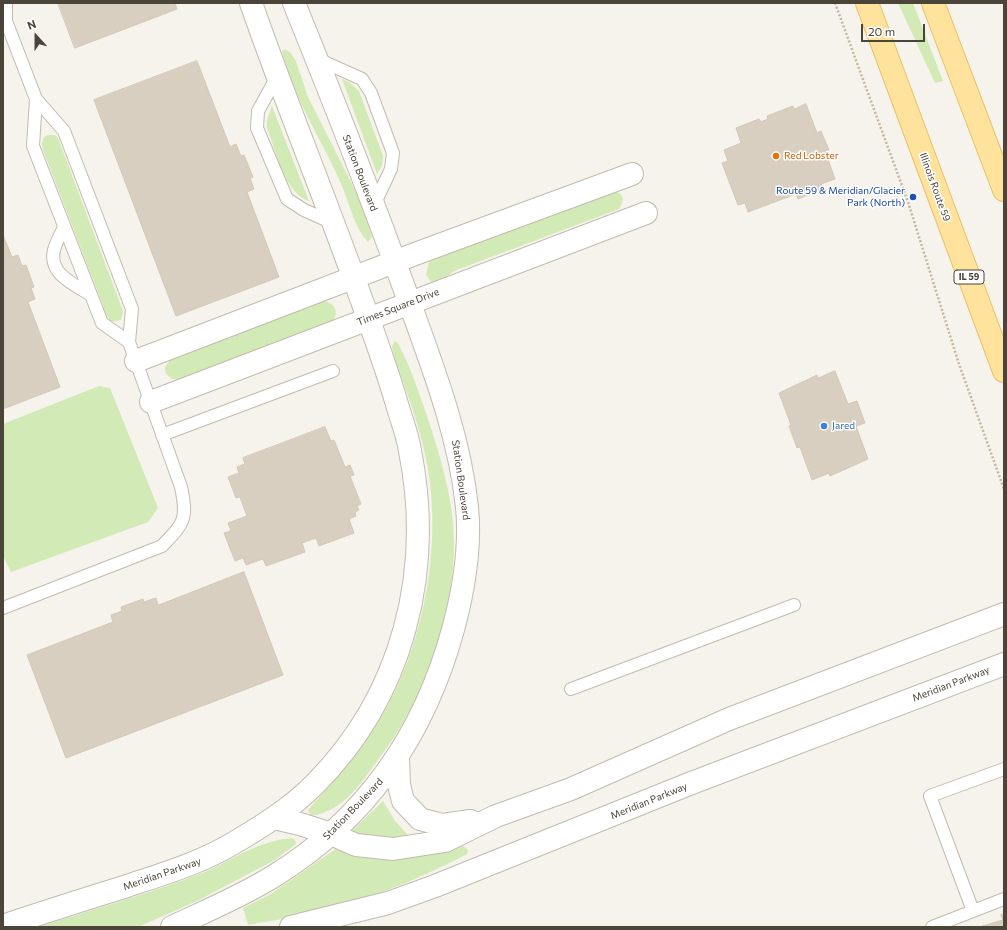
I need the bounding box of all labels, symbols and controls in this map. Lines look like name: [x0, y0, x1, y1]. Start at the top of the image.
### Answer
north arrow: [16, 16, 56, 56]
scale bar: [863, 16, 927, 42]
text: N: [25, 17, 38, 32]
text: 20 m: [868, 24, 895, 38]
street label: Station Boulevard: [340, 133, 380, 213]
place label: Red Lobster: [784, 150, 839, 162]
marker: Red Lobster: [771, 151, 781, 161]
street label: Illinois Route 59: [917, 151, 953, 223]
place label: Route 59 & Meridian/Glacier Park (North): [776, 185, 905, 208]
marker: Route 59 & Meridian/Glacier Park (North): [908, 192, 918, 202]
road number: IL 59: [954, 270, 984, 284]
street label: Times Square Drive: [355, 286, 441, 328]
place label: Jared: [832, 420, 855, 432]
marker: Jared: [819, 421, 829, 431]
street label: Station Boulevard: [449, 439, 473, 521]
street label: Meridian Parkway: [911, 664, 991, 704]
street label: Station Boulevard: [321, 776, 385, 842]
street label: Meridian Parkway: [609, 780, 689, 822]
street label: Meridian Parkway: [121, 855, 203, 893]

